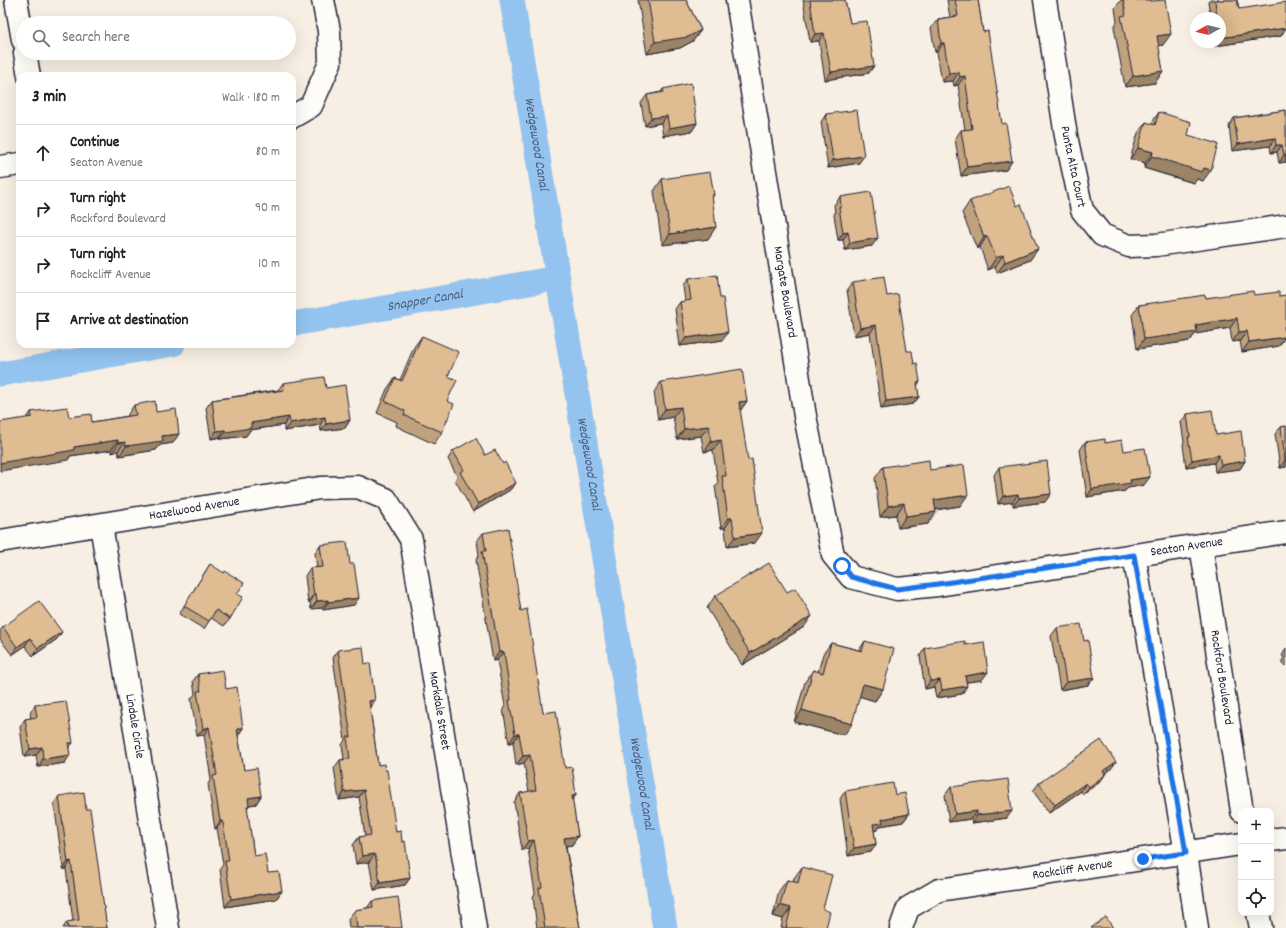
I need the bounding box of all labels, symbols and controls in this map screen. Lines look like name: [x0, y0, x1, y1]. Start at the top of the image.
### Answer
north arrow: [1190, 12, 1226, 48]
search box: [16, 16, 296, 60]
icon: search: [30, 27, 52, 49]
text: Search here: [62, 27, 130, 49]
text: 3 min: [32, 86, 66, 110]
text: Walk · 180 m: [222, 89, 280, 108]
water label: Wedgewood Canal: [518, 96, 554, 194]
street label: Punta Alta Court: [1055, 125, 1091, 209]
text: Continue: [70, 132, 119, 154]
icon: ahead: [32, 142, 54, 164]
text: 80 m: [256, 143, 280, 162]
text: Seaton Avenue: [70, 154, 143, 173]
text: Turn right: [70, 188, 126, 210]
icon: right: [32, 198, 54, 220]
text: 90 m: [255, 199, 280, 218]
text: Rockford Boulevard: [70, 210, 166, 229]
text: Turn right: [70, 244, 126, 266]
street label: Margate Boulevard: [768, 245, 802, 339]
icon: right: [32, 254, 54, 276]
text: 10 m: [258, 255, 280, 274]
text: Rockcliff Avenue: [70, 266, 151, 285]
water label: Snapper Canal: [386, 284, 466, 317]
icon: arrive: [32, 310, 54, 332]
text: Arrive at destination: [70, 310, 188, 332]
water label: Wedgewood Canal: [571, 416, 606, 514]
street label: Hazelwood Avenue: [148, 492, 241, 526]
street label: Seaton Avenue: [1149, 532, 1224, 562]
route start: [833, 557, 851, 575]
street label: Rockford Boulevard: [1205, 629, 1238, 726]
street label: Markdale Street: [423, 670, 455, 752]
street label: Lindale Circle: [120, 692, 149, 760]
water label: Wedgewood Canal: [624, 735, 659, 833]
map controls: [1238, 808, 1274, 916]
button: +: [1238, 808, 1274, 844]
button: −: [1238, 844, 1274, 880]
route end: [1134, 850, 1152, 868]
street label: Rockcliff Avenue: [1031, 854, 1114, 885]
button: locate: [1238, 880, 1274, 916]

